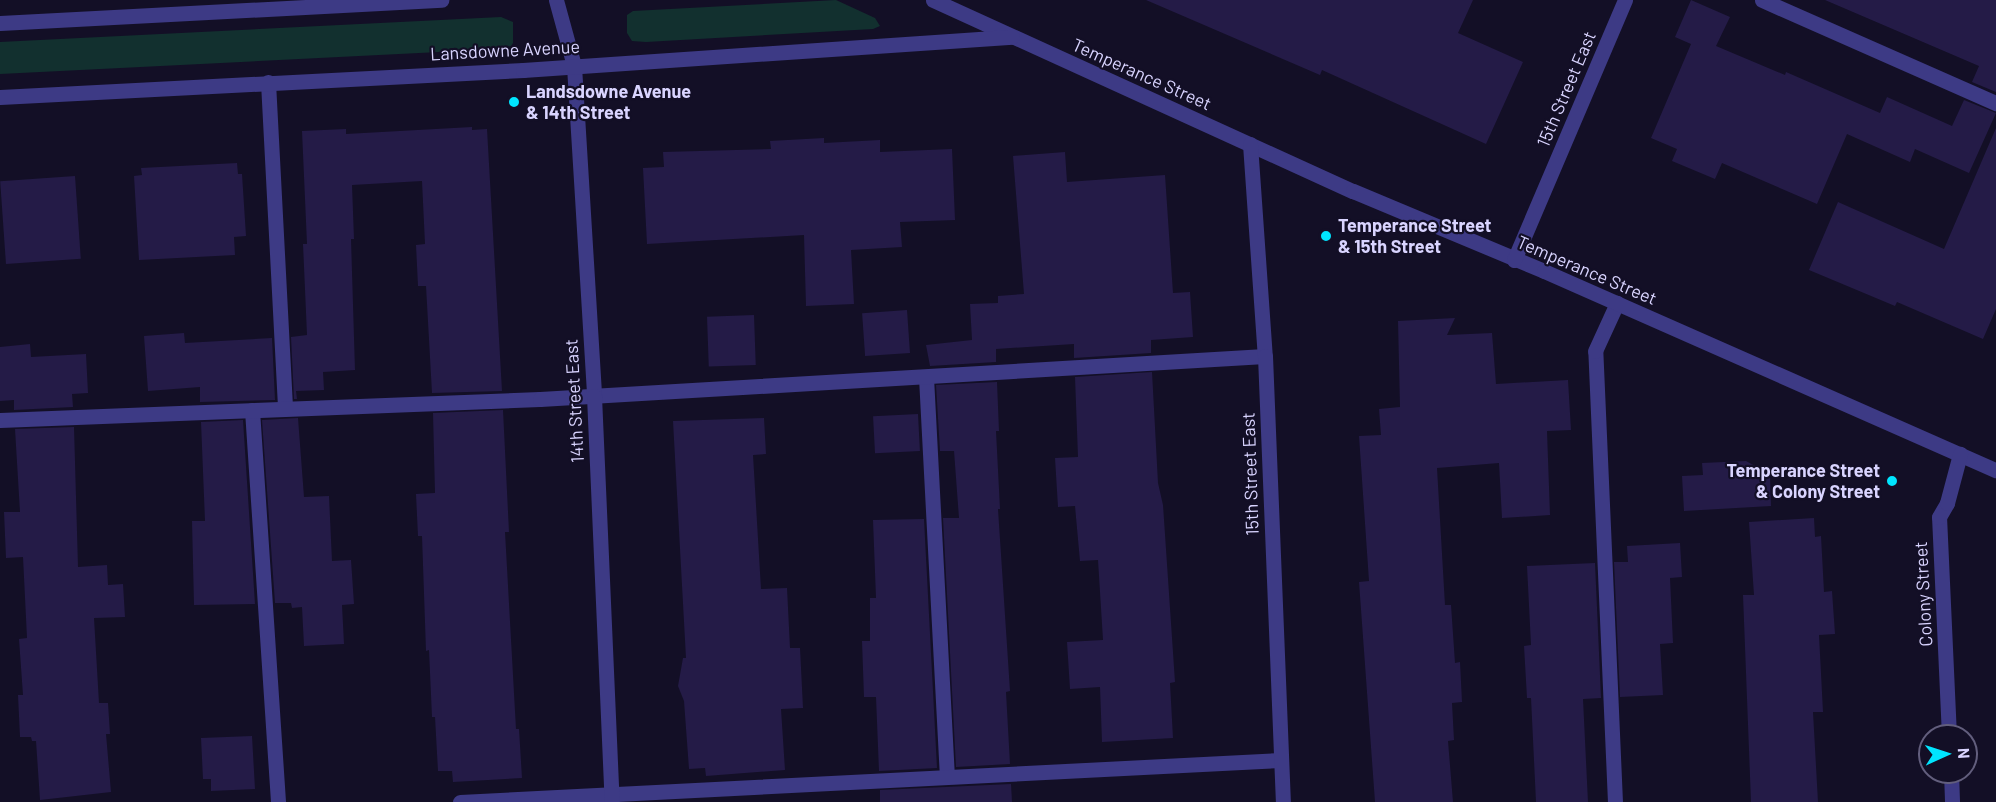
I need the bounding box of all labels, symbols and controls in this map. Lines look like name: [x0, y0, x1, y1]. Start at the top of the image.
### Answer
street label: 15th Street East: [1532, 28, 1600, 150]
street label: Temperance Street: [1069, 34, 1215, 114]
street label: Lansdowne Avenue: [430, 35, 580, 65]
place label: Landsdowne Avenue & 14th Street: [526, 81, 691, 124]
marker: Landsdowne Avenue & 14th Street: [507, 95, 521, 109]
place label: Temperance Street & 15th Street: [1338, 215, 1491, 258]
marker: Temperance Street & 15th Street: [1319, 229, 1333, 243]
street label: Temperance Street: [1514, 231, 1660, 309]
street label: 14th Street East: [560, 338, 588, 464]
street label: 15th Street East: [1237, 412, 1263, 536]
place label: Temperance Street & Colony Street: [1727, 460, 1880, 502]
marker: Temperance Street & Colony Street: [1885, 474, 1899, 488]
street label: Colony Street: [1909, 541, 1937, 647]
north arrow: [1918, 724, 1978, 784]
text: N: [1955, 747, 1974, 759]

